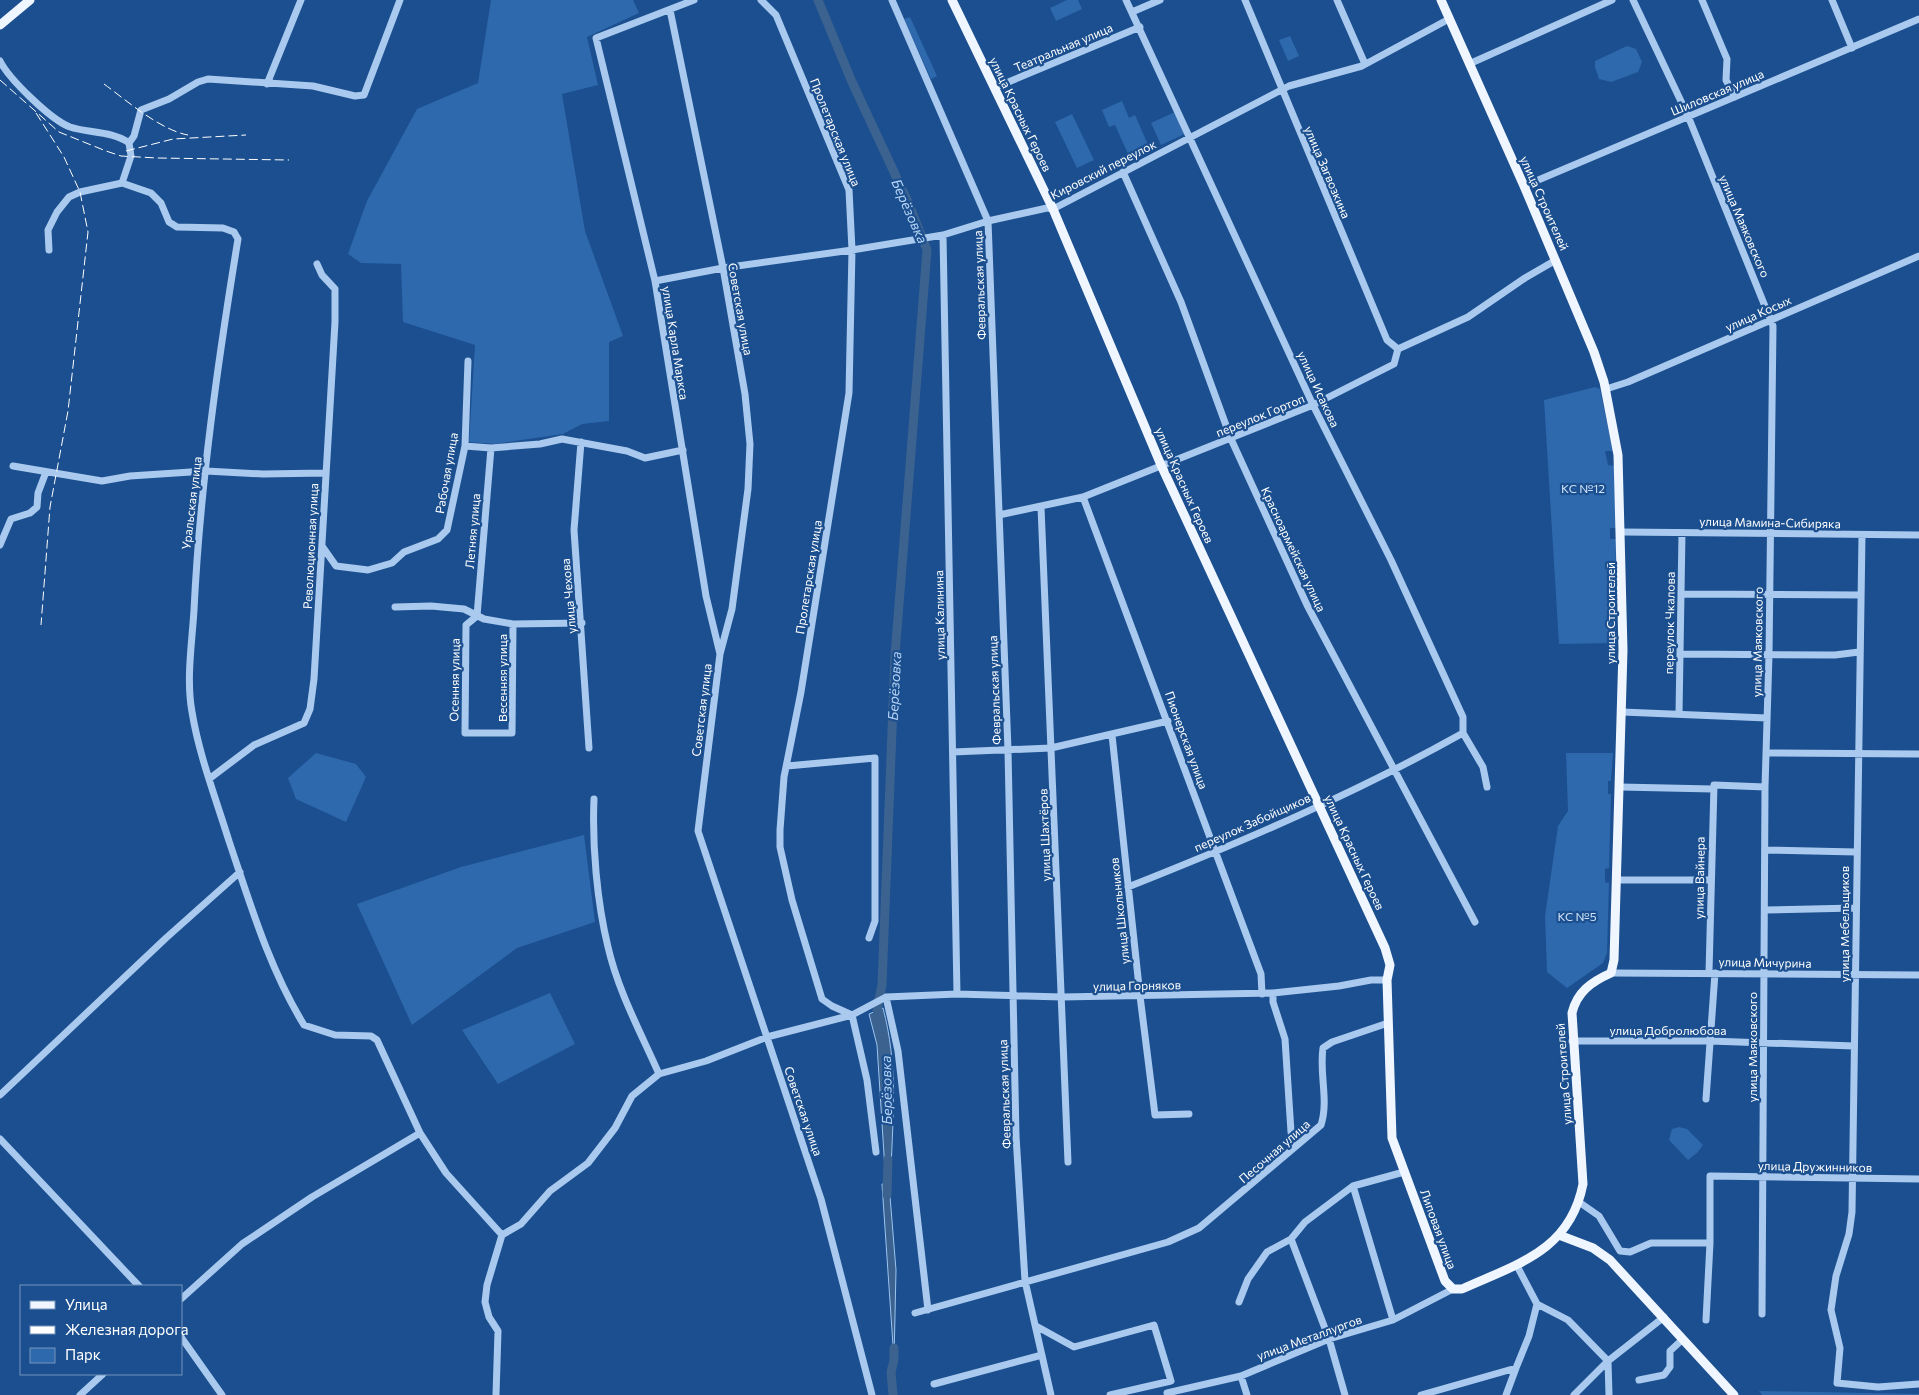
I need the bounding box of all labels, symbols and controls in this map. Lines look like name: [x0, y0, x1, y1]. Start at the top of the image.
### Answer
street label: Театральная улица: [1012, 20, 1114, 74]
street label: улица Красных Героев: [987, 54, 1055, 174]
street label: Шиловская улица: [1668, 66, 1766, 118]
street label: Пролетарская улица: [808, 76, 864, 188]
street label: улица Загвозкина: [1302, 124, 1354, 220]
street label: Кировский переулок: [1048, 136, 1159, 202]
street label: улица Строителей: [1518, 154, 1572, 252]
street label: улица Маяковского: [1717, 172, 1773, 280]
water label: Берёзовка: [888, 176, 932, 246]
street label: Февральская улица: [970, 230, 988, 340]
street label: Советская улица: [726, 262, 756, 356]
street label: улица Карла Маркса: [660, 285, 692, 401]
street label: улица Косых: [1723, 292, 1794, 334]
street label: улица Исакова: [1295, 349, 1343, 429]
street label: переулок Гортоп: [1214, 391, 1306, 439]
street label: улица Красных Героев: [1153, 425, 1217, 545]
street label: Рабочая улица: [432, 431, 460, 515]
street label: Уральская улица: [178, 456, 204, 550]
park label: КС №12: [1561, 481, 1605, 495]
street label: Революционная улица: [300, 483, 320, 609]
street label: Красноармейская улица: [1259, 484, 1329, 614]
street label: Летняя улица: [462, 493, 482, 569]
street label: улица Мамина-Сибиряка: [1699, 514, 1841, 530]
street label: Пролетарская улица: [792, 519, 824, 635]
street label: улица Чехова: [558, 558, 578, 634]
street label: улица Строителей: [1603, 562, 1617, 664]
street label: улица Калинина: [931, 570, 947, 660]
street label: переулок Чкалова: [1661, 572, 1677, 674]
street label: улица Маяковского: [1749, 587, 1765, 697]
street label: Весенняя улица: [495, 634, 509, 722]
street label: Февральская улица: [985, 635, 1003, 745]
street label: Осенняя улица: [446, 638, 462, 722]
water label: Берёзовка: [884, 651, 904, 721]
street label: Советская улица: [688, 663, 714, 757]
street label: Пионерская улица: [1163, 689, 1211, 791]
street label: улица Шахтёров: [1035, 788, 1053, 882]
street label: переулок Забойщиков: [1192, 790, 1312, 854]
street label: улица Красных Героев: [1322, 792, 1388, 912]
street label: улица Вайнера: [1691, 837, 1707, 919]
street label: улица Школьников: [1106, 857, 1132, 965]
street label: улица Мебельщиков: [1837, 866, 1851, 982]
park label: КС №5: [1557, 909, 1597, 923]
street label: улица Мичурина: [1718, 954, 1812, 970]
street label: улица Горняков: [1093, 977, 1181, 993]
street label: улица Маяковского: [1745, 992, 1759, 1102]
street label: улица Строителей: [1552, 1023, 1574, 1125]
street label: улица Добролюбова: [1610, 1023, 1726, 1037]
street label: Февральская улица: [995, 1039, 1013, 1149]
water label: Берёзовка: [877, 1055, 895, 1125]
street label: Советская улица: [782, 1064, 826, 1158]
street label: Песочная улица: [1236, 1116, 1312, 1186]
street label: улица Дружинников: [1758, 1158, 1872, 1174]
street label: Липовая улица: [1418, 1187, 1460, 1271]
legend: [20, 1285, 182, 1375]
text: Улица: [65, 1295, 107, 1313]
street label: улица Металлургов: [1255, 1312, 1363, 1362]
text: Железная дорога: [65, 1320, 189, 1338]
text: Парк: [65, 1345, 101, 1363]

